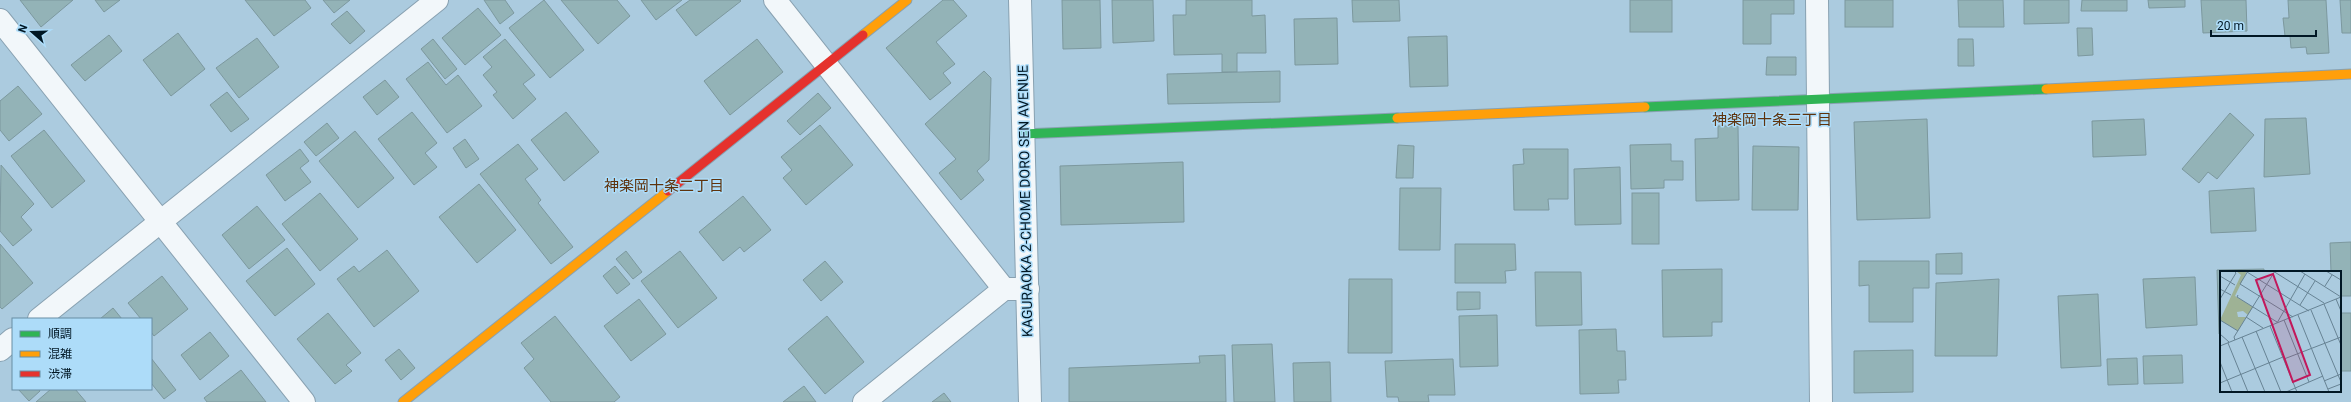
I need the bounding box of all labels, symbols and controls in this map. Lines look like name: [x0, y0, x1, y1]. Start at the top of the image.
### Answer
north arrow: [12, 12, 52, 52]
scale bar: [2211, 12, 2316, 38]
text: 20 m: [2217, 19, 2244, 33]
text: N: [16, 23, 31, 35]
street label: KAGURAOKA 2-CHOME DORO SEN AVENUE: [1015, 65, 1035, 337]
district label: 神楽岡十条三丁目: [1712, 111, 1832, 129]
district label: 神楽岡十条二丁目: [604, 177, 724, 195]
inset map: [2220, 271, 2341, 392]
legend: [12, 318, 152, 390]
text: 順調: [48, 327, 72, 341]
text: 混雑: [48, 347, 72, 361]
text: 渋滞: [48, 367, 72, 381]

